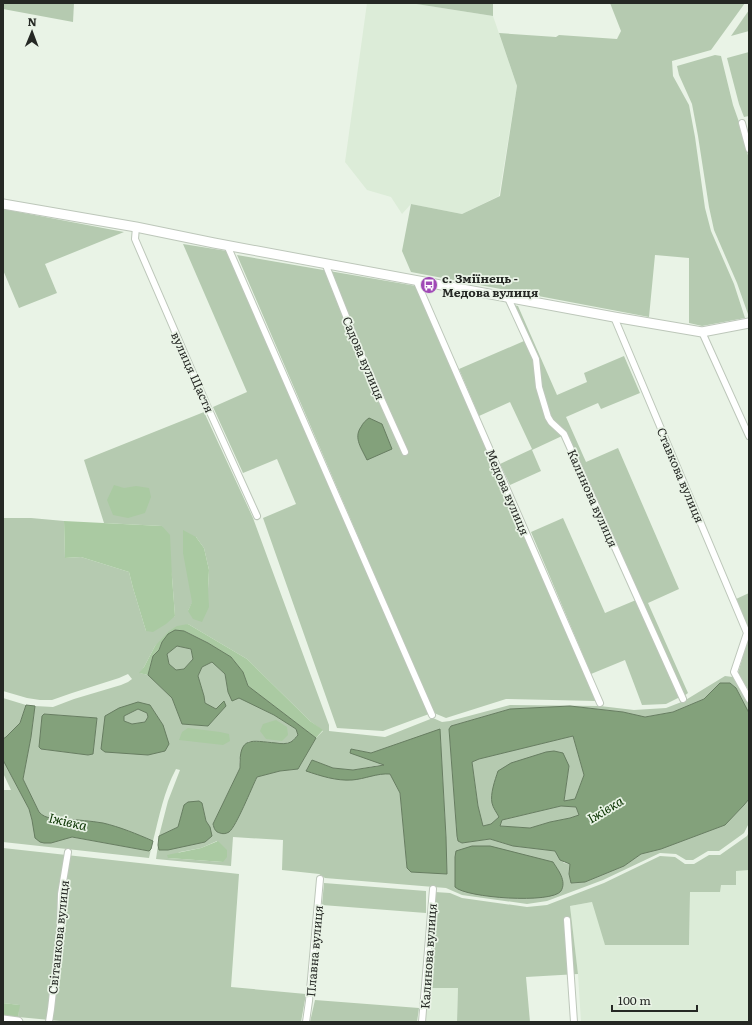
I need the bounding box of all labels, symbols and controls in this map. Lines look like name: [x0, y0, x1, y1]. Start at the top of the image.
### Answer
north arrow: [12, 12, 52, 52]
text: N: [27, 13, 37, 29]
place label: с. Зміїнець - Медова вулиця: [442, 269, 539, 301]
bus stop icon: с. Зміїнець - Медова вулиця: [419, 275, 439, 295]
street label: Садова вулиця: [338, 314, 390, 402]
street label: вулиця Щастя: [167, 329, 219, 415]
street label: Ставкова вулиця: [653, 425, 709, 525]
street label: Медова вулиця: [482, 446, 534, 538]
street label: Калинова вулиця: [563, 446, 623, 550]
water label: Іжівка: [583, 790, 627, 827]
water label: Іжівка: [47, 807, 90, 835]
street label: Світанкова вулиця: [43, 879, 73, 995]
street label: Калинова вулиця: [415, 903, 441, 1009]
street label: Плавна вулиця: [301, 904, 327, 998]
scale bar: [612, 987, 697, 1013]
text: 100 m: [618, 991, 651, 1009]

